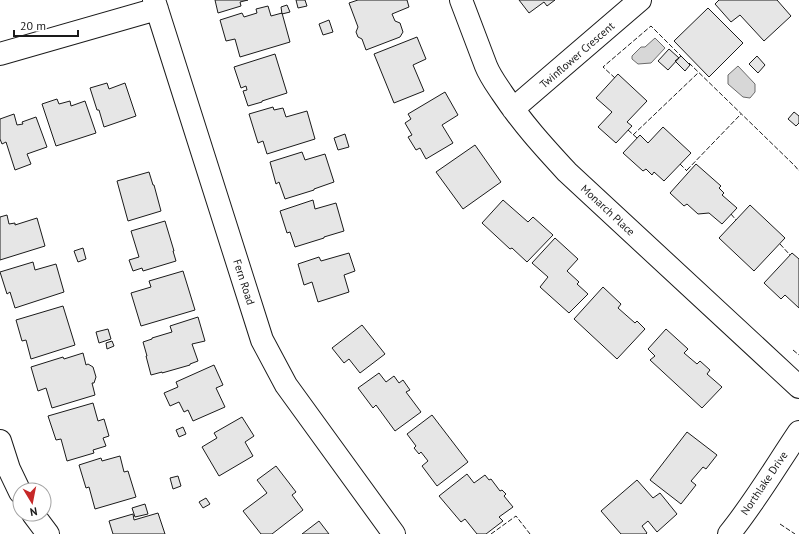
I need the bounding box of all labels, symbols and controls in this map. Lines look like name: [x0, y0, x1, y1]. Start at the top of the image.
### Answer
scale bar: [14, 12, 78, 38]
text: 20 m: [20, 18, 46, 33]
street label: Twinflower Crescent: [537, 19, 617, 91]
street label: Monarch Place: [578, 181, 638, 239]
street label: Fern Road: [230, 257, 258, 307]
street label: Northlake Drive: [737, 448, 791, 518]
north arrow: [12, 482, 52, 522]
text: N: [29, 504, 39, 519]

